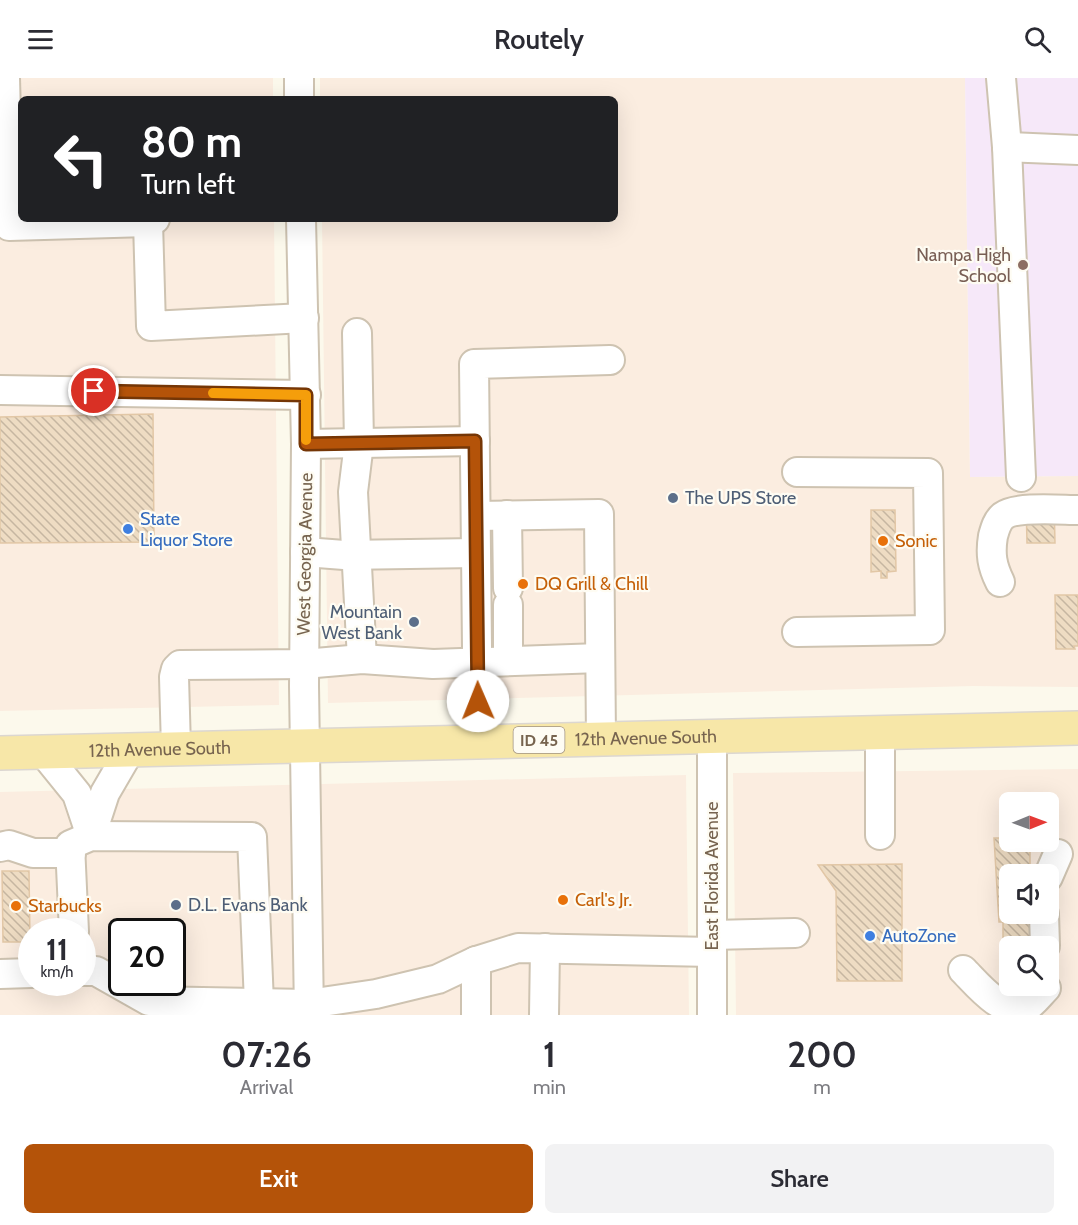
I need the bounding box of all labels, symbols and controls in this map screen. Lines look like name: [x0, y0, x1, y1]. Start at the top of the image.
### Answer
icon: menu: [24, 23, 57, 56]
text: Routely: [494, 23, 584, 56]
icon: search: [1021, 23, 1054, 56]
text: 80 m: [141, 116, 242, 168]
icon: left: [42, 120, 120, 198]
text: Turn left: [141, 168, 235, 201]
place label: Nampa High School: [916, 244, 1012, 287]
marker: Nampa High School: [1016, 258, 1030, 272]
pin: [68, 365, 119, 416]
icon: arrive: [77, 374, 110, 407]
street label: West Georgia Avenue: [293, 472, 317, 636]
place label: The UPS Store: [685, 487, 796, 509]
marker: The UPS Store: [666, 491, 680, 505]
place label: State Liquor Store: [140, 508, 233, 551]
marker: State Liquor Store: [121, 522, 135, 536]
place label: Sonic: [895, 530, 937, 552]
marker: Sonic: [876, 534, 890, 548]
place label: DQ Grill & Chill: [535, 573, 649, 595]
marker: DQ Grill & Chill: [516, 577, 530, 591]
place label: Mountain West Bank: [321, 601, 403, 644]
marker: Mountain West Bank: [407, 615, 421, 629]
position arrow: [446, 669, 510, 733]
street label: 12th Avenue South: [575, 725, 717, 751]
road number: ID 45: [514, 727, 564, 753]
street label: 12th Avenue South: [89, 737, 231, 762]
north arrow: [999, 792, 1059, 852]
map controls: [999, 792, 1059, 996]
street label: East Florida Avenue: [701, 802, 723, 950]
button: sound: [999, 864, 1059, 924]
place label: Carl's Jr.: [575, 889, 632, 911]
marker: Carl's Jr.: [556, 893, 570, 907]
place label: D.L. Evans Bank: [188, 894, 308, 916]
place label: Starbucks: [28, 895, 102, 917]
marker: D.L. Evans Bank: [169, 898, 183, 912]
marker: Starbucks: [9, 899, 23, 913]
speed limit sign: 20: [108, 918, 186, 996]
place label: AutoZone: [882, 925, 956, 947]
marker: AutoZone: [863, 929, 877, 943]
text: 11: [46, 931, 68, 968]
button: search: [999, 936, 1059, 996]
text: km/h: [41, 963, 73, 981]
text: 07:26: [221, 1032, 312, 1076]
text: 1: [543, 1032, 556, 1076]
text: 200: [787, 1032, 857, 1076]
text: Arrival: [240, 1075, 293, 1099]
text: min: [533, 1075, 566, 1099]
text: m: [813, 1075, 831, 1099]
button: Exit: [24, 1144, 533, 1213]
button: Share: [545, 1144, 1054, 1213]

